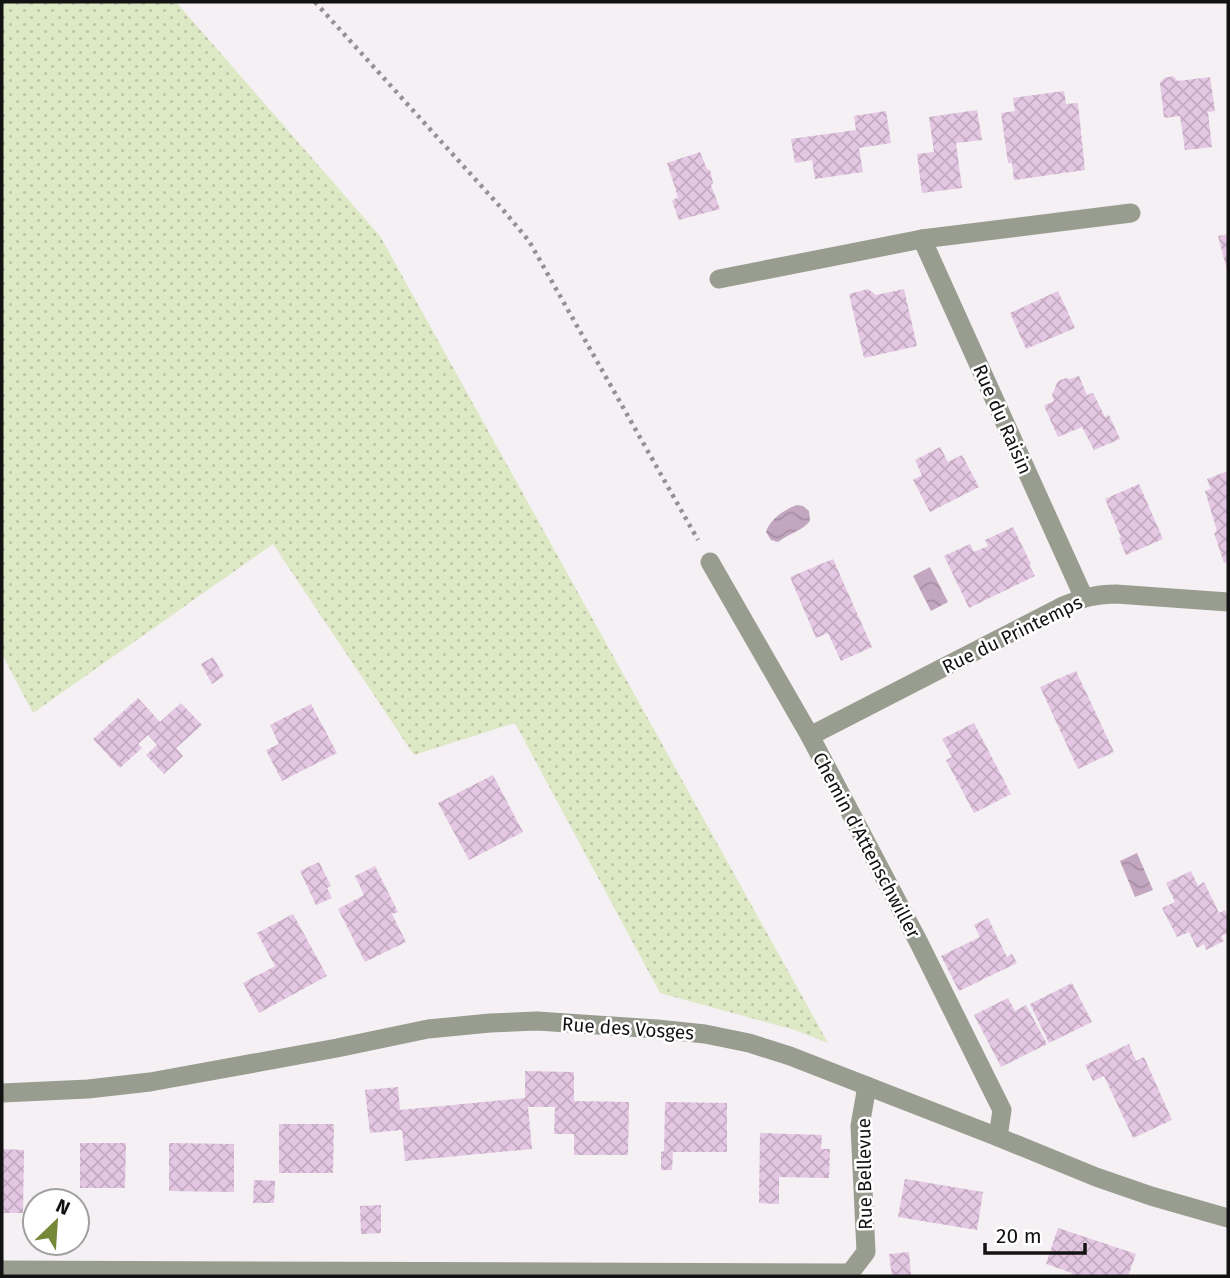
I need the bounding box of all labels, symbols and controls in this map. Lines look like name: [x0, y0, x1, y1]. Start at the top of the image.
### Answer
street label: Rue du Raisin: [968, 361, 1037, 478]
street label: Rue du Printemps: [938, 590, 1086, 678]
street label: Chemin d'Attenschwiller: [808, 748, 926, 943]
street label: Rue des Vosges: [561, 1012, 695, 1045]
street label: Rue Bellevue: [852, 1118, 877, 1230]
north arrow: [21, 1187, 91, 1257]
text: N: [52, 1194, 74, 1220]
scale bar: [985, 1212, 1085, 1256]
text: 20 m: [996, 1223, 1042, 1249]

